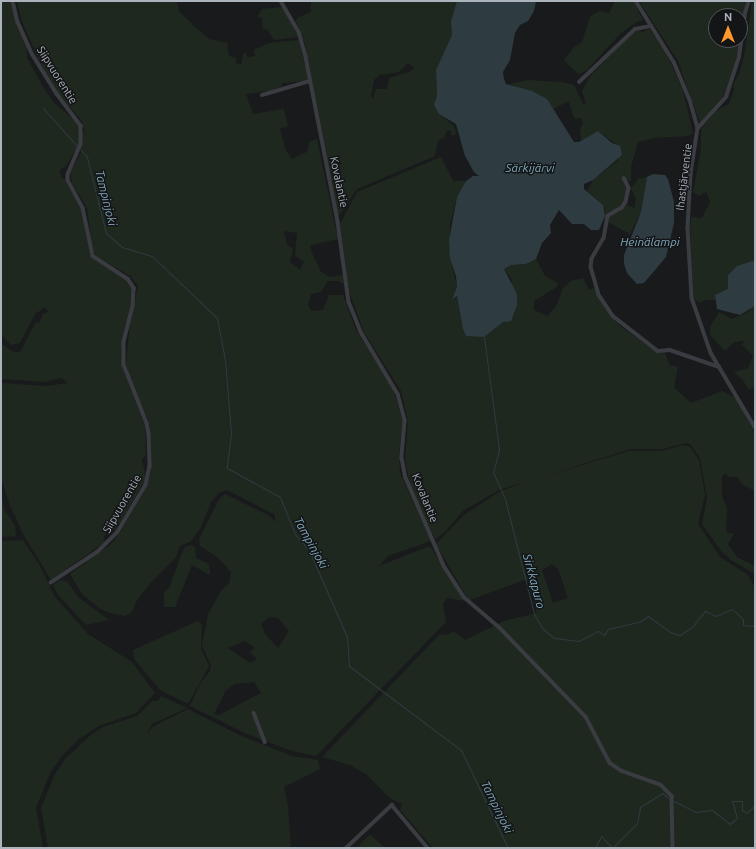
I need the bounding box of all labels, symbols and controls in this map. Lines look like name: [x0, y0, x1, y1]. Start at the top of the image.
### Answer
north arrow: [708, 8, 748, 48]
text: N: [724, 11, 732, 23]
street label: Siipvuorentie: [34, 44, 80, 106]
street label: Ihastjärventie: [673, 143, 695, 211]
street label: Kovalantie: [327, 155, 351, 209]
water label: Särkijärvi: [505, 161, 555, 175]
water label: Tampinjoki: [92, 169, 120, 227]
water label: Heinälampi: [620, 235, 680, 249]
street label: Kovalantie: [409, 471, 441, 525]
street label: Siipvuorentie: [100, 472, 144, 536]
water label: Tampinjoki: [291, 515, 331, 571]
water label: Sirkkapuro: [520, 552, 548, 610]
water label: Tampinjoki: [478, 778, 516, 836]

